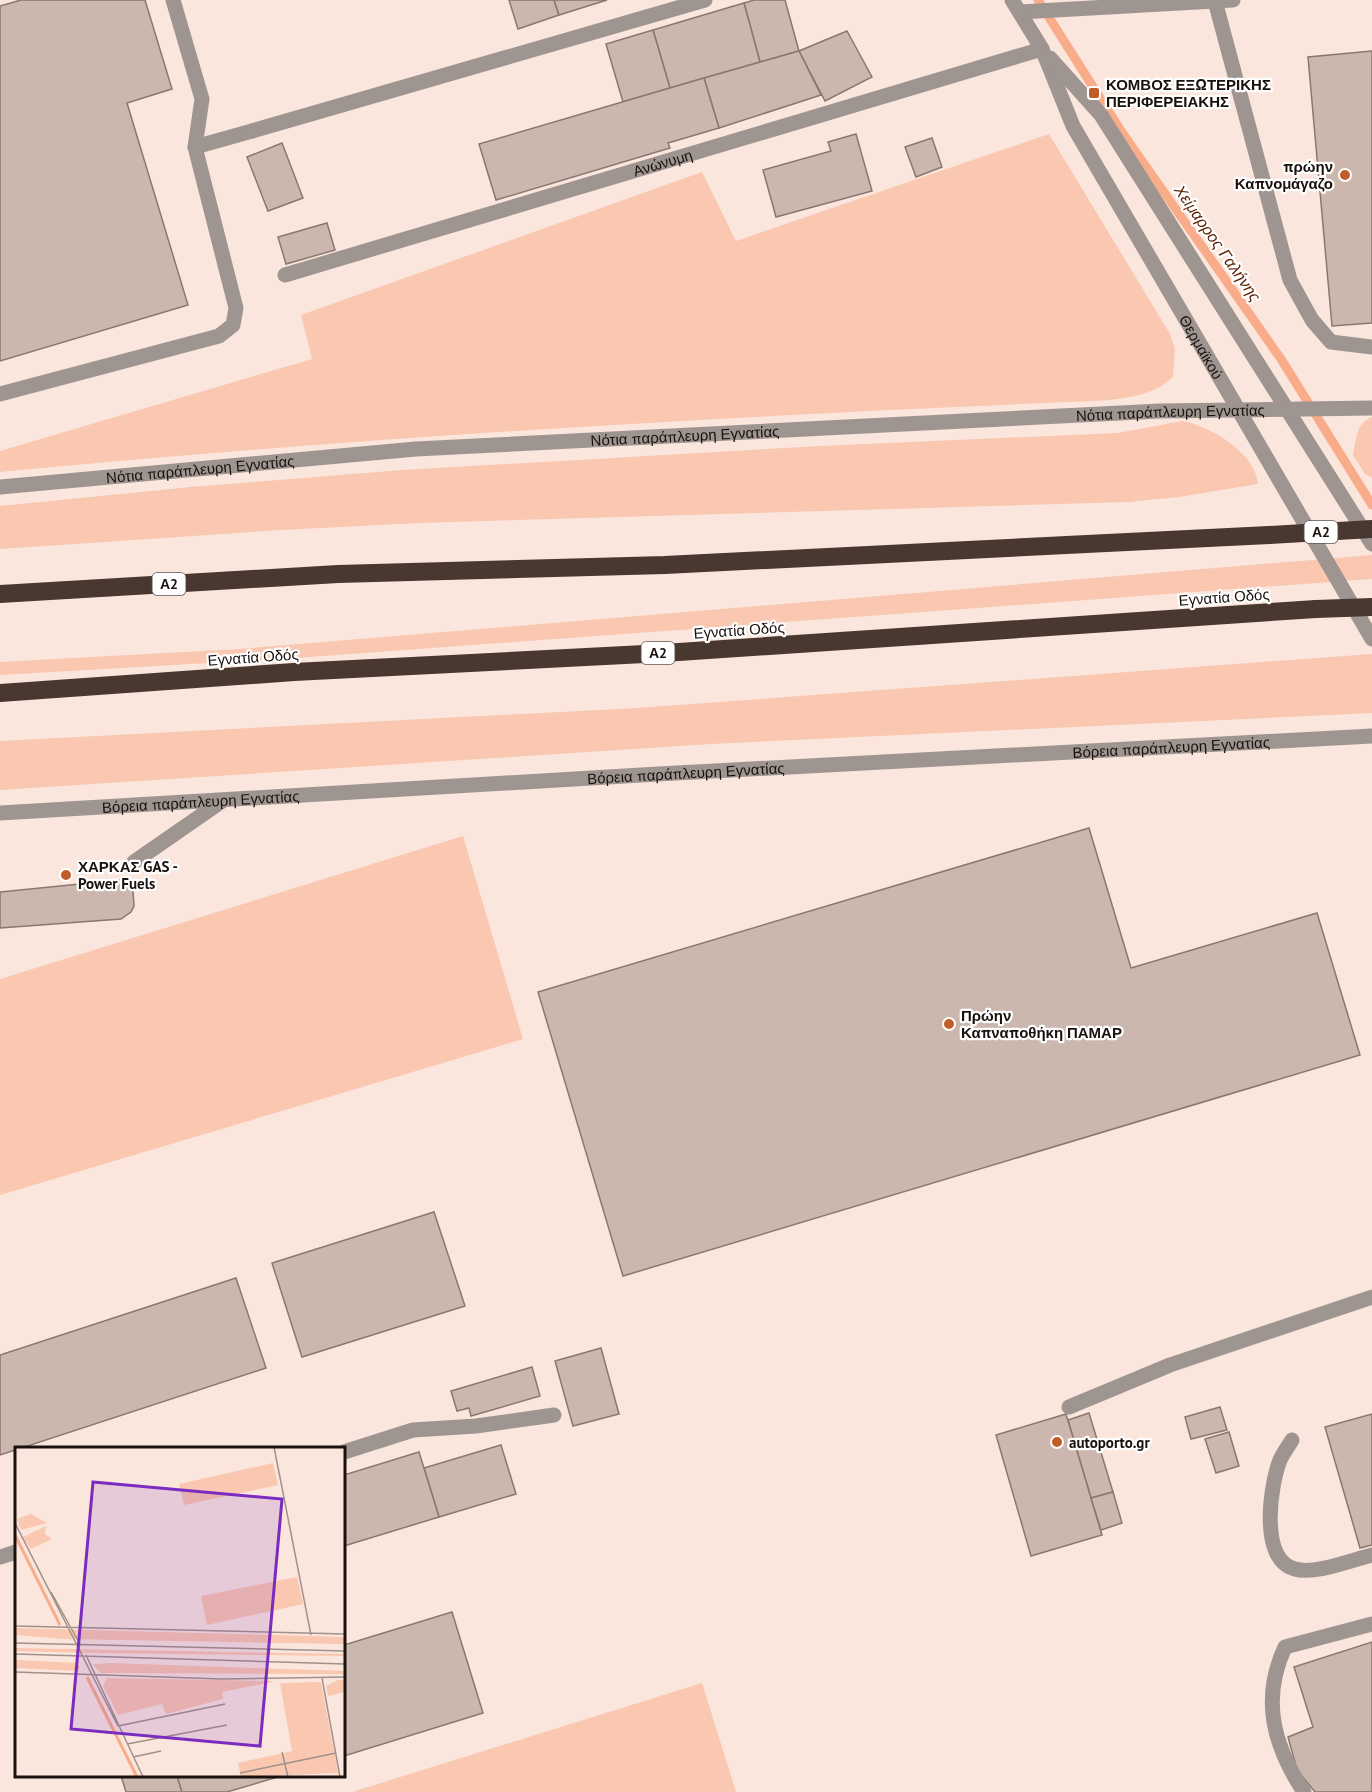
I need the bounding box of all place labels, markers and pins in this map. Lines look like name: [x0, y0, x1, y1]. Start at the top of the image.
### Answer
place label: ΚΟΜΒΟΣ ΕΞΩΤΕΡΙΚΗΣ ΠΕΡΙΦΕΡΕΙΑΚΗΣ: [1106, 75, 1271, 111]
marker: ΚΟΜΒΟΣ ΕΞΩΤΕΡΙΚΗΣ ΠΕΡΙΦΕΡΕΙΑΚΗΣ: [1087, 86, 1101, 100]
place label: πρώην Καπνομάγαζο: [1235, 157, 1333, 193]
marker: πρώην Καπνομάγαζο: [1338, 168, 1352, 182]
place label: ΧΑΡΚΑΣ GAS - Power Fuels: [78, 857, 178, 893]
marker: ΧΑΡΚΑΣ GAS - Power Fuels: [59, 868, 73, 882]
place label: Πρώην Καπναποθήκη ΠΑΜΑΡ: [961, 1006, 1122, 1042]
marker: Πρώην Καπναποθήκη ΠΑΜΑΡ: [942, 1017, 956, 1031]
place label: autoporto.gr: [1069, 1433, 1150, 1452]
marker: autoporto.gr: [1050, 1435, 1064, 1449]

